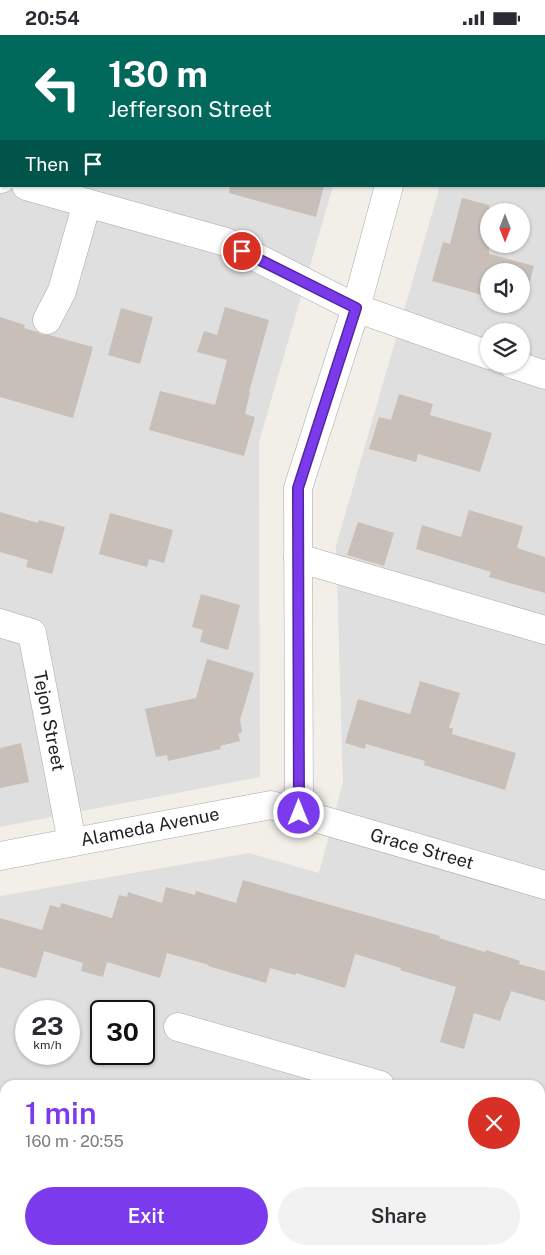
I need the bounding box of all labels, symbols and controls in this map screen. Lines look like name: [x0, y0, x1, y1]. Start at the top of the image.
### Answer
text: 20:54: [25, 7, 80, 29]
text: 130 m: [108, 54, 208, 95]
icon: left: [25, 55, 90, 120]
text: Jefferson Street: [108, 96, 272, 122]
icon: arrive: [79, 150, 107, 178]
text: Then: [25, 153, 69, 175]
north arrow: [480, 203, 530, 253]
map controls: [480, 203, 530, 373]
pin: [221, 230, 263, 272]
icon: arrive: [228, 237, 256, 265]
button: sound: [480, 263, 530, 313]
button: layers: [480, 323, 530, 373]
street label: Tejon Street: [29, 669, 70, 773]
position arrow: [272, 786, 324, 838]
street label: Alameda Avenue: [79, 803, 221, 850]
street label: Grace Street: [368, 824, 476, 873]
speed limit sign: 30: [90, 1000, 155, 1065]
text: 23: [31, 1011, 64, 1041]
text: km/h: [33, 1038, 62, 1052]
text: 1 min: [25, 1095, 96, 1131]
button: close: [468, 1097, 520, 1149]
text: 160 m · 20:55: [25, 1132, 124, 1151]
button: Exit: [25, 1187, 268, 1245]
button: Share: [278, 1187, 520, 1245]

